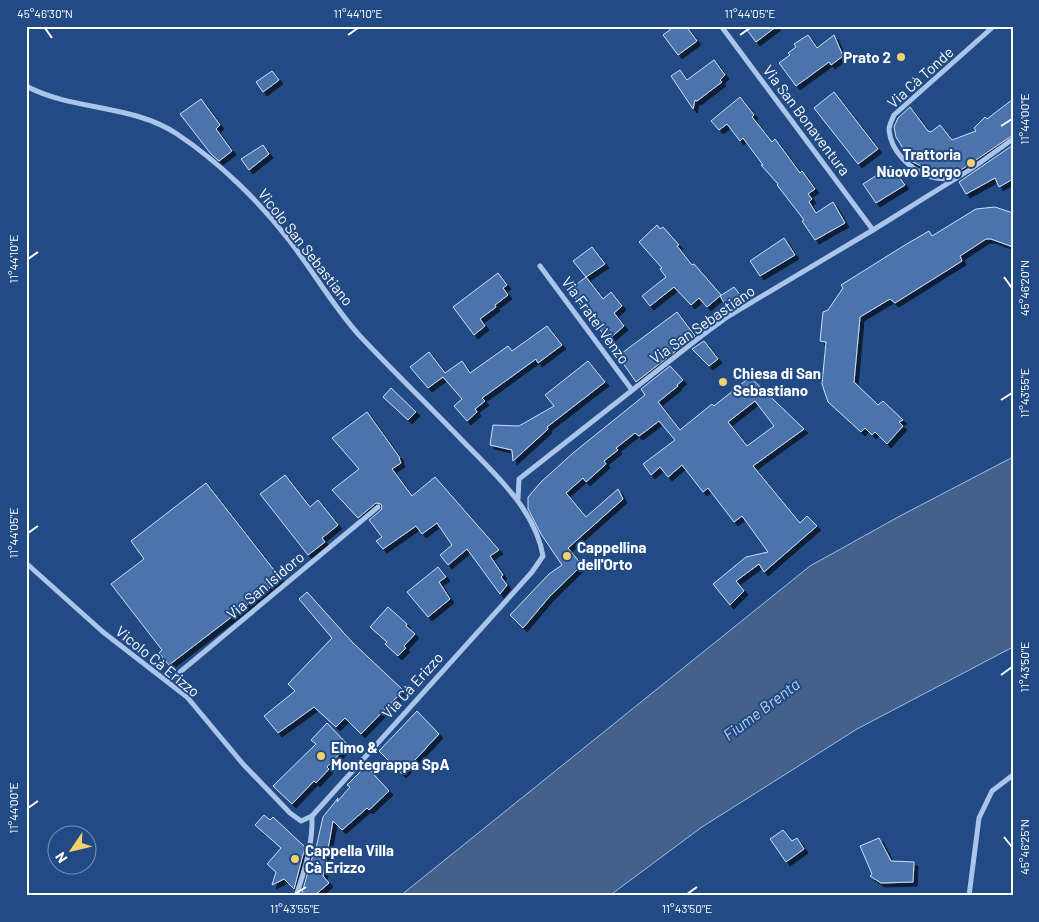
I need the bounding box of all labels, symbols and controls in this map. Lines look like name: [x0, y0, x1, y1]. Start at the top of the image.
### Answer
text: 45°46'30"N: [17, 6, 73, 20]
text: 11°44'10"E: [333, 6, 383, 20]
text: 11°44'05"E: [724, 6, 776, 20]
street label: Via Cà Tonde: [883, 43, 957, 111]
place label: Prato 2: [843, 48, 891, 66]
marker: Prato 2: [895, 51, 907, 63]
street label: Via San Bonaventura: [760, 61, 854, 179]
text: 11°44'00"E: [1017, 93, 1031, 145]
place label: Trattoria Nuovo Borgo: [877, 145, 961, 180]
marker: Trattoria Nuovo Borgo: [965, 157, 977, 169]
street label: Vicolo San Sebastiano: [255, 185, 357, 309]
text: 11°44'10"E: [6, 234, 20, 284]
text: 45°46'20"N: [1017, 260, 1031, 316]
street label: Via Fratel Venzo: [558, 273, 634, 367]
street label: Via San Sebastiano: [646, 281, 758, 367]
place label: Chiesa di San Sebastiano: [733, 364, 821, 399]
text: 11°43'55"E: [1017, 368, 1031, 418]
marker: Chiesa di San Sebastiano: [717, 376, 729, 388]
text: 11°44'05"E: [6, 507, 20, 559]
place label: Cappellina dell'Orto: [577, 538, 647, 573]
street label: Via San Isidoro: [223, 547, 307, 623]
marker: Cappellina dell'Orto: [561, 550, 573, 562]
street label: Vicolo Cà Erizzo: [112, 622, 204, 700]
text: 11°43'50"E: [1017, 642, 1031, 692]
street label: Via Cà Erizzo: [378, 648, 446, 722]
water label: Fiume Brenta: [719, 674, 803, 744]
place label: Elmo & Montegrappa SpA: [331, 738, 449, 773]
marker: Elmo & Montegrappa SpA: [315, 750, 327, 762]
text: 11°44'00"E: [6, 782, 20, 834]
text: 45°46'25"N: [1017, 819, 1031, 875]
north arrow: [48, 824, 98, 874]
place label: Cappella Villa Cà Erizzo: [305, 841, 394, 876]
text: N: [51, 849, 71, 866]
marker: Cappella Villa Cà Erizzo: [289, 853, 301, 865]
text: 11°43'55"E: [270, 901, 320, 915]
text: 11°43'50"E: [662, 901, 712, 915]

